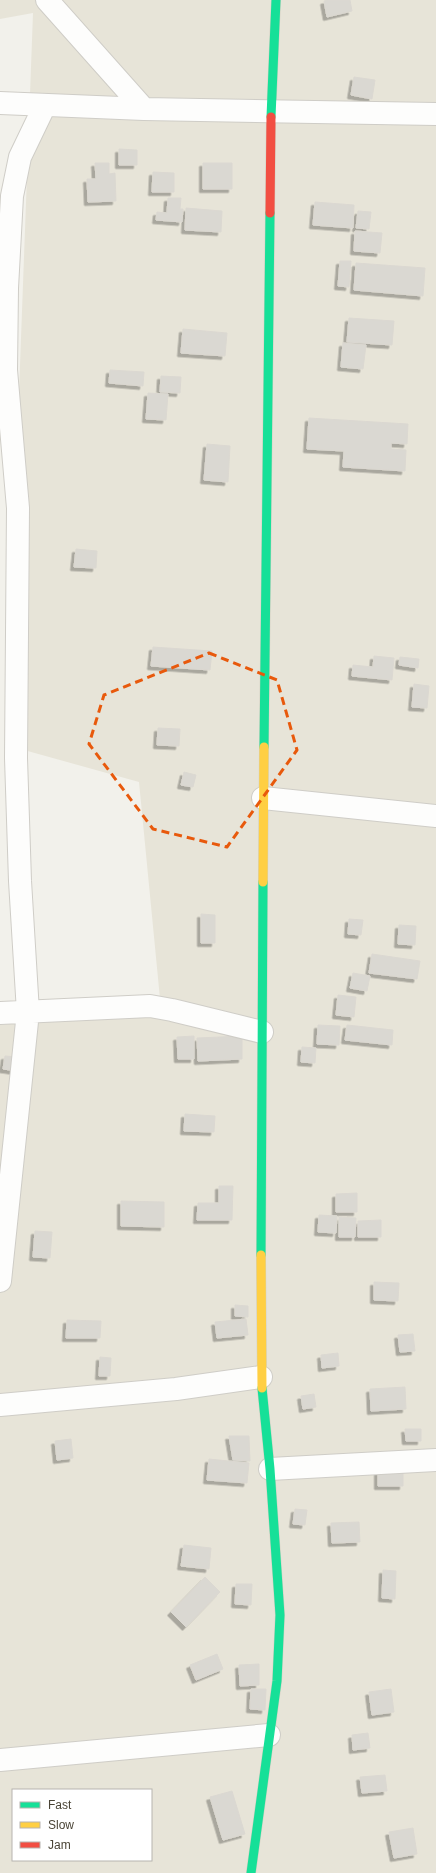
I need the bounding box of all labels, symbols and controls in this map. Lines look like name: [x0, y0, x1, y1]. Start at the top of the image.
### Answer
legend: [12, 1789, 152, 1861]
text: Fast: [48, 1798, 72, 1812]
text: Slow: [48, 1818, 74, 1832]
text: Jam: [48, 1838, 71, 1852]

